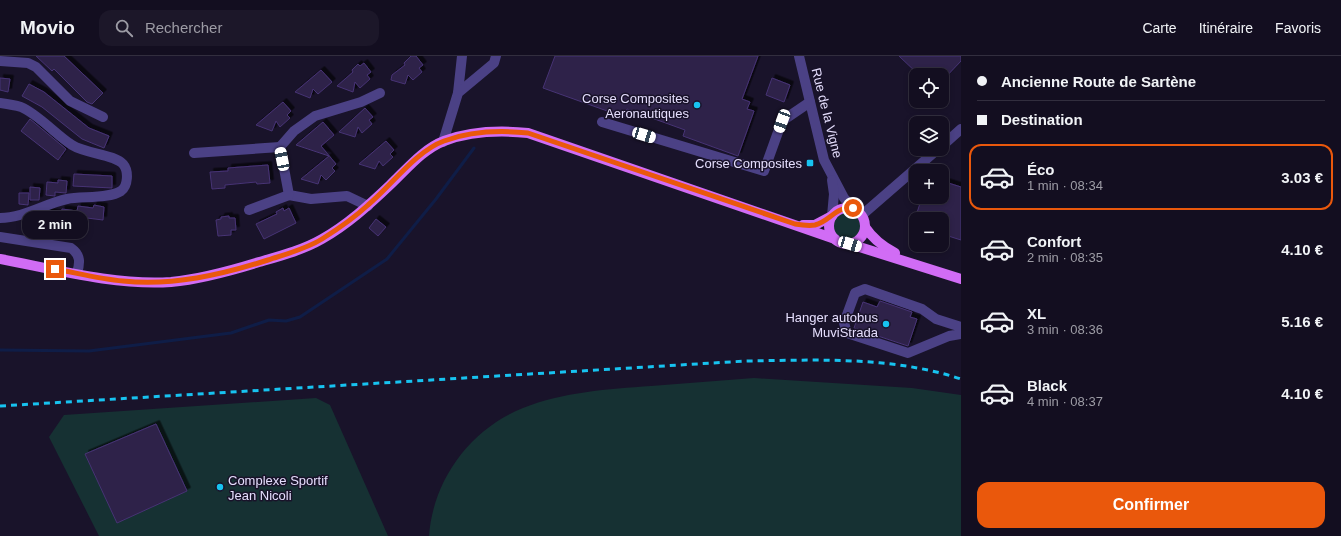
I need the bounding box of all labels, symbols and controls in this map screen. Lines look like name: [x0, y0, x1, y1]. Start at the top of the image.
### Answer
search box: [99, 10, 379, 46]
text: Movio: [20, 17, 75, 38]
icon: search: [113, 17, 135, 39]
text: Rechercher: [145, 19, 222, 36]
text: Carte: [1142, 20, 1177, 36]
text: Itinéraire: [1199, 20, 1253, 36]
text: Favoris: [1275, 20, 1321, 36]
street label: Rue de la Vigne: [809, 66, 845, 160]
map controls: [909, 68, 949, 252]
button: locate: [909, 68, 949, 108]
text: Ancienne Route de Sartène: [1001, 73, 1196, 90]
place label: Corse Composites Aeronautiques: [582, 91, 689, 121]
marker: Corse Composites Aeronautiques: [692, 100, 702, 110]
car: [772, 108, 792, 134]
text: Destination: [1001, 111, 1083, 128]
button: layers: [909, 116, 949, 156]
car: [631, 126, 657, 144]
car: [274, 146, 290, 172]
place label: Corse Composites: [695, 156, 802, 171]
marker: Corse Composites: [805, 158, 815, 168]
icon: car: [979, 159, 1015, 195]
text: Éco: [1027, 161, 1055, 178]
button: +: [909, 164, 949, 204]
text: 3.03 €: [1281, 169, 1323, 186]
text: 1 min · 08:34: [1027, 178, 1103, 193]
route start: [844, 199, 862, 217]
callout: 2 min: [22, 211, 88, 239]
button: −: [909, 212, 949, 252]
text: 2 min: [38, 217, 72, 232]
icon: car: [979, 231, 1015, 267]
text: Confort: [1027, 233, 1081, 250]
car: [837, 235, 863, 253]
text: 4.10 €: [1281, 241, 1323, 258]
text: 2 min · 08:35: [1027, 250, 1103, 265]
route end: [46, 260, 64, 278]
icon: car: [979, 303, 1015, 339]
text: XL: [1027, 305, 1046, 322]
place label: Hanger autobus MuviStrada: [785, 310, 879, 340]
text: 5.16 €: [1281, 313, 1323, 330]
marker: Hanger autobus MuviStrada: [881, 319, 891, 329]
text: 3 min · 08:36: [1027, 322, 1103, 337]
icon: car: [979, 375, 1015, 411]
text: Black: [1027, 377, 1067, 394]
text: 4.10 €: [1281, 385, 1323, 402]
text: 4 min · 08:37: [1027, 394, 1103, 409]
place label: Complexe Sportif Jean Nicoli: [228, 473, 328, 503]
marker: Complexe Sportif Jean Nicoli: [215, 482, 225, 492]
button: Confirmer: [977, 482, 1325, 528]

